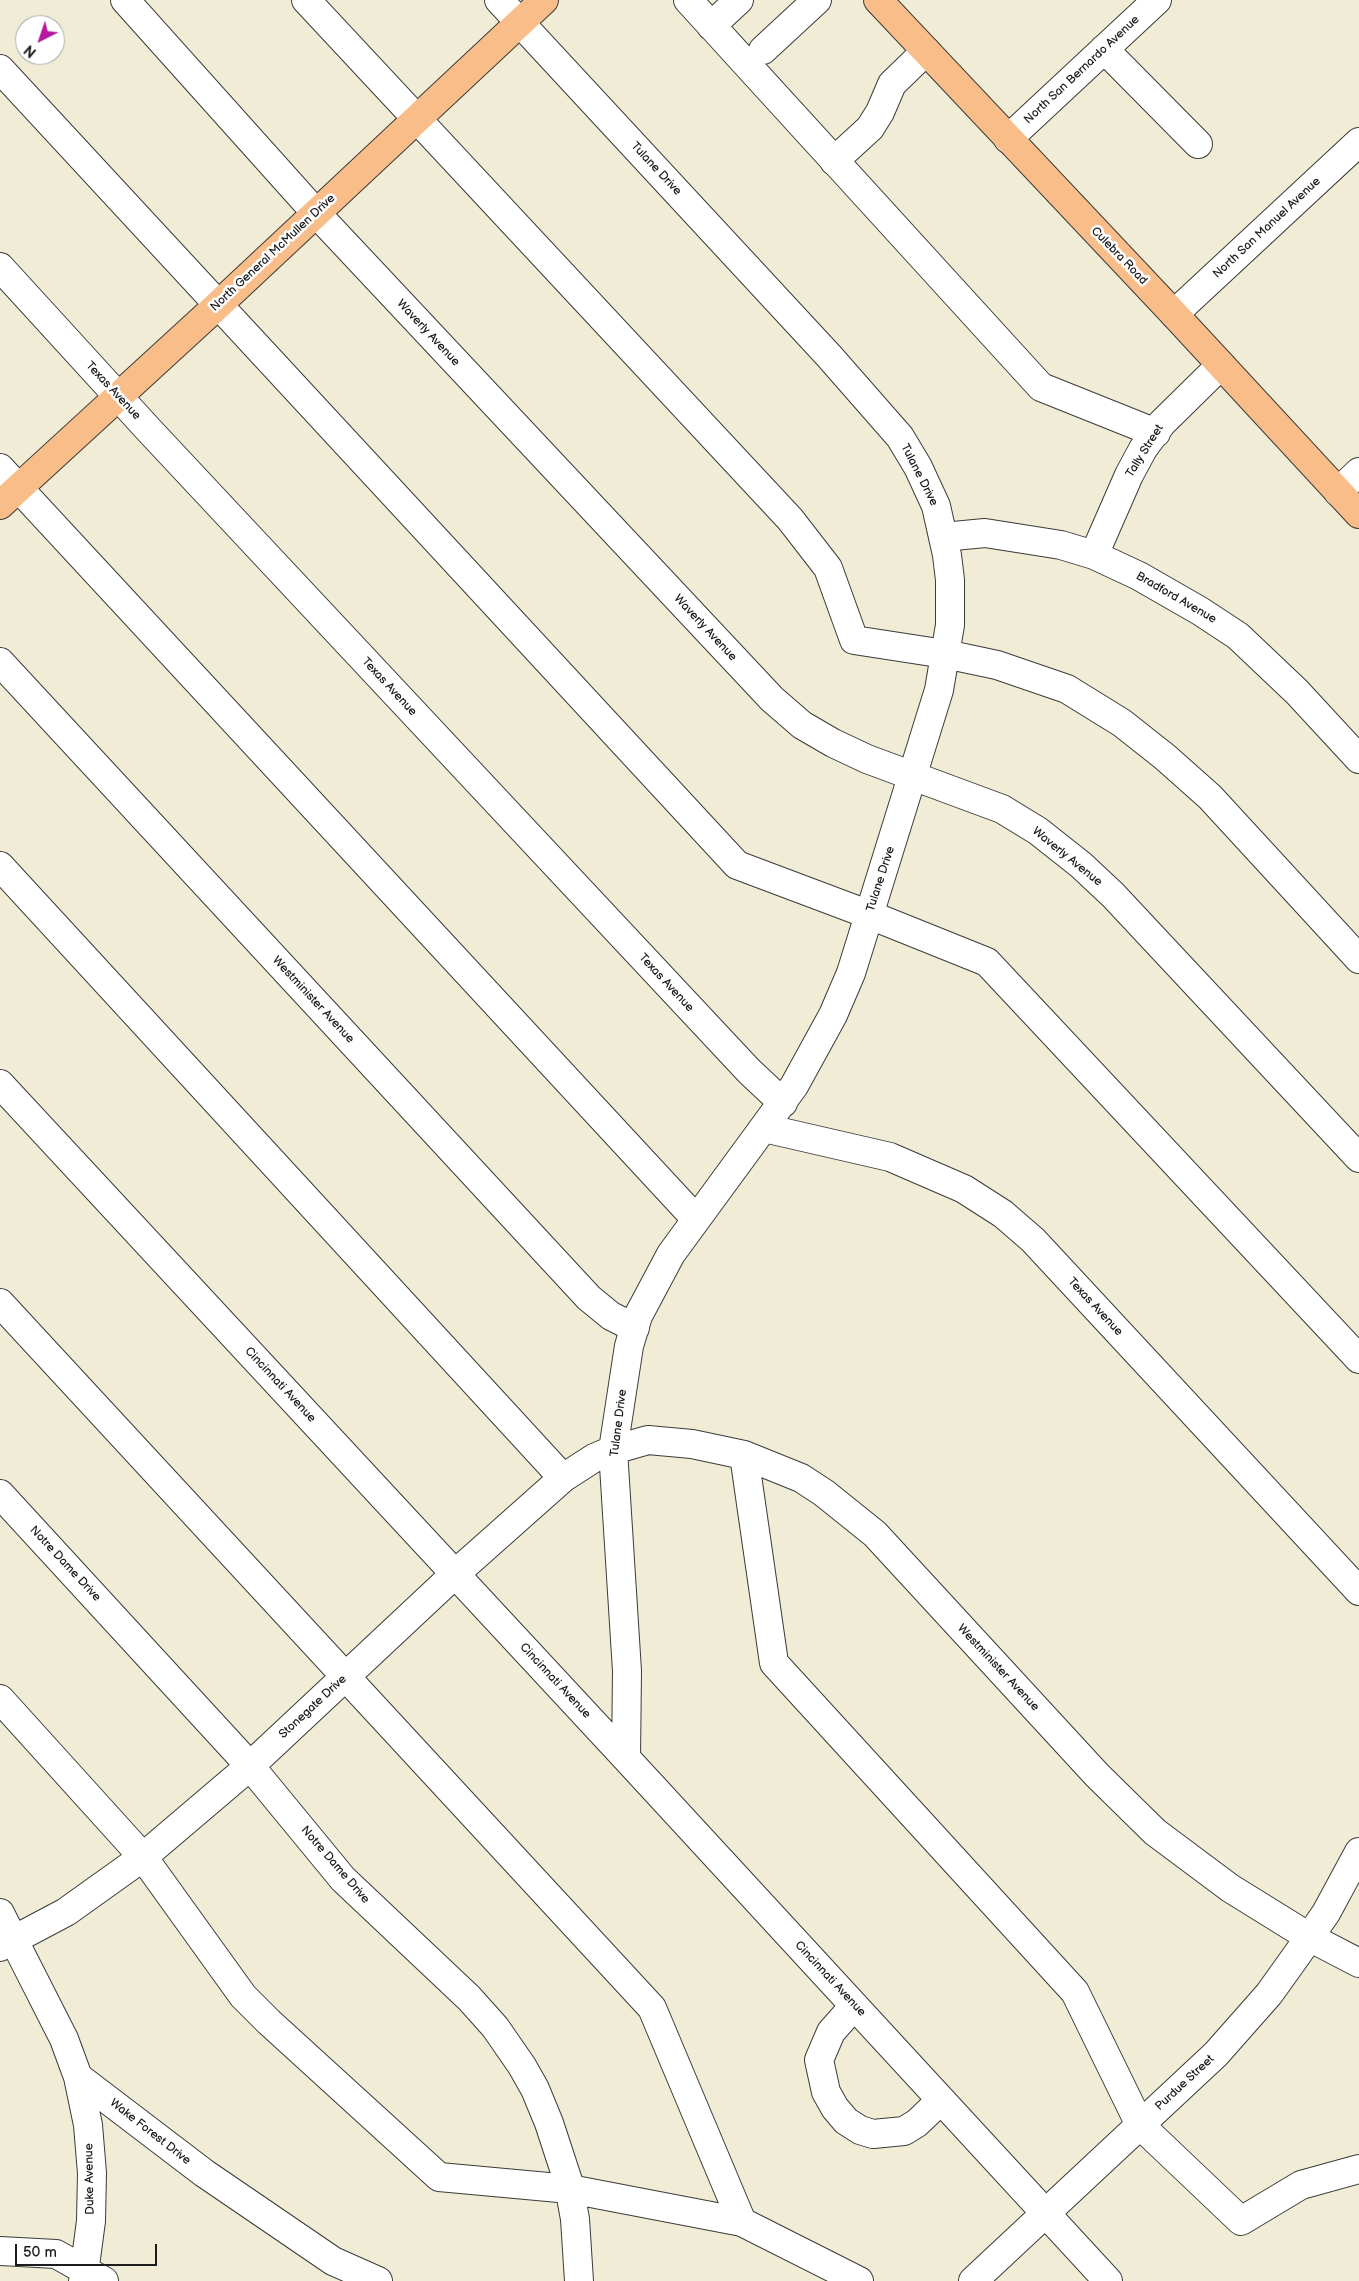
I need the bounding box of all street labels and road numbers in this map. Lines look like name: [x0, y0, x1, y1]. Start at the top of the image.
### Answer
street label: North San Bernardo Avenue: [1021, 13, 1143, 127]
street label: Tulane Drive: [628, 139, 684, 199]
street label: North San Manuel Avenue: [1210, 174, 1324, 282]
street label: North General McMullen Drive: [208, 191, 338, 315]
street label: Culebra Road: [1088, 224, 1150, 288]
street label: Waverly Avenue: [393, 297, 463, 369]
street label: Texas Avenue: [82, 359, 144, 423]
street label: Tally Street: [1123, 422, 1167, 480]
street label: Tulane Drive: [897, 442, 941, 508]
street label: Bradford Avenue: [1133, 569, 1219, 627]
street label: Waverly Avenue: [670, 592, 740, 664]
street label: Texas Avenue: [358, 655, 420, 719]
street label: Waverly Avenue: [1029, 824, 1105, 890]
street label: Tulane Drive: [864, 845, 898, 913]
street label: Texas Avenue: [635, 951, 697, 1015]
street label: Westminister Avenue: [269, 954, 357, 1046]
street label: Texas Avenue: [1064, 1275, 1126, 1339]
street label: Cincinnati Avenue: [241, 1344, 319, 1426]
street label: Tulane Drive: [608, 1389, 630, 1457]
street label: Notre Dame Drive: [26, 1523, 104, 1605]
street label: Westminister Avenue: [954, 1622, 1042, 1714]
street label: Cincinnati Avenue: [516, 1640, 594, 1722]
street label: Stonegate Drive: [276, 1672, 350, 1742]
street label: Notre Dame Drive: [298, 1823, 372, 1907]
street label: Cincinnati Avenue: [791, 1938, 869, 2020]
street label: Purdue Street: [1153, 2052, 1217, 2114]
street label: Wake Forest Drive: [107, 2096, 193, 2168]
street label: Duke Avenue: [82, 2143, 98, 2215]

